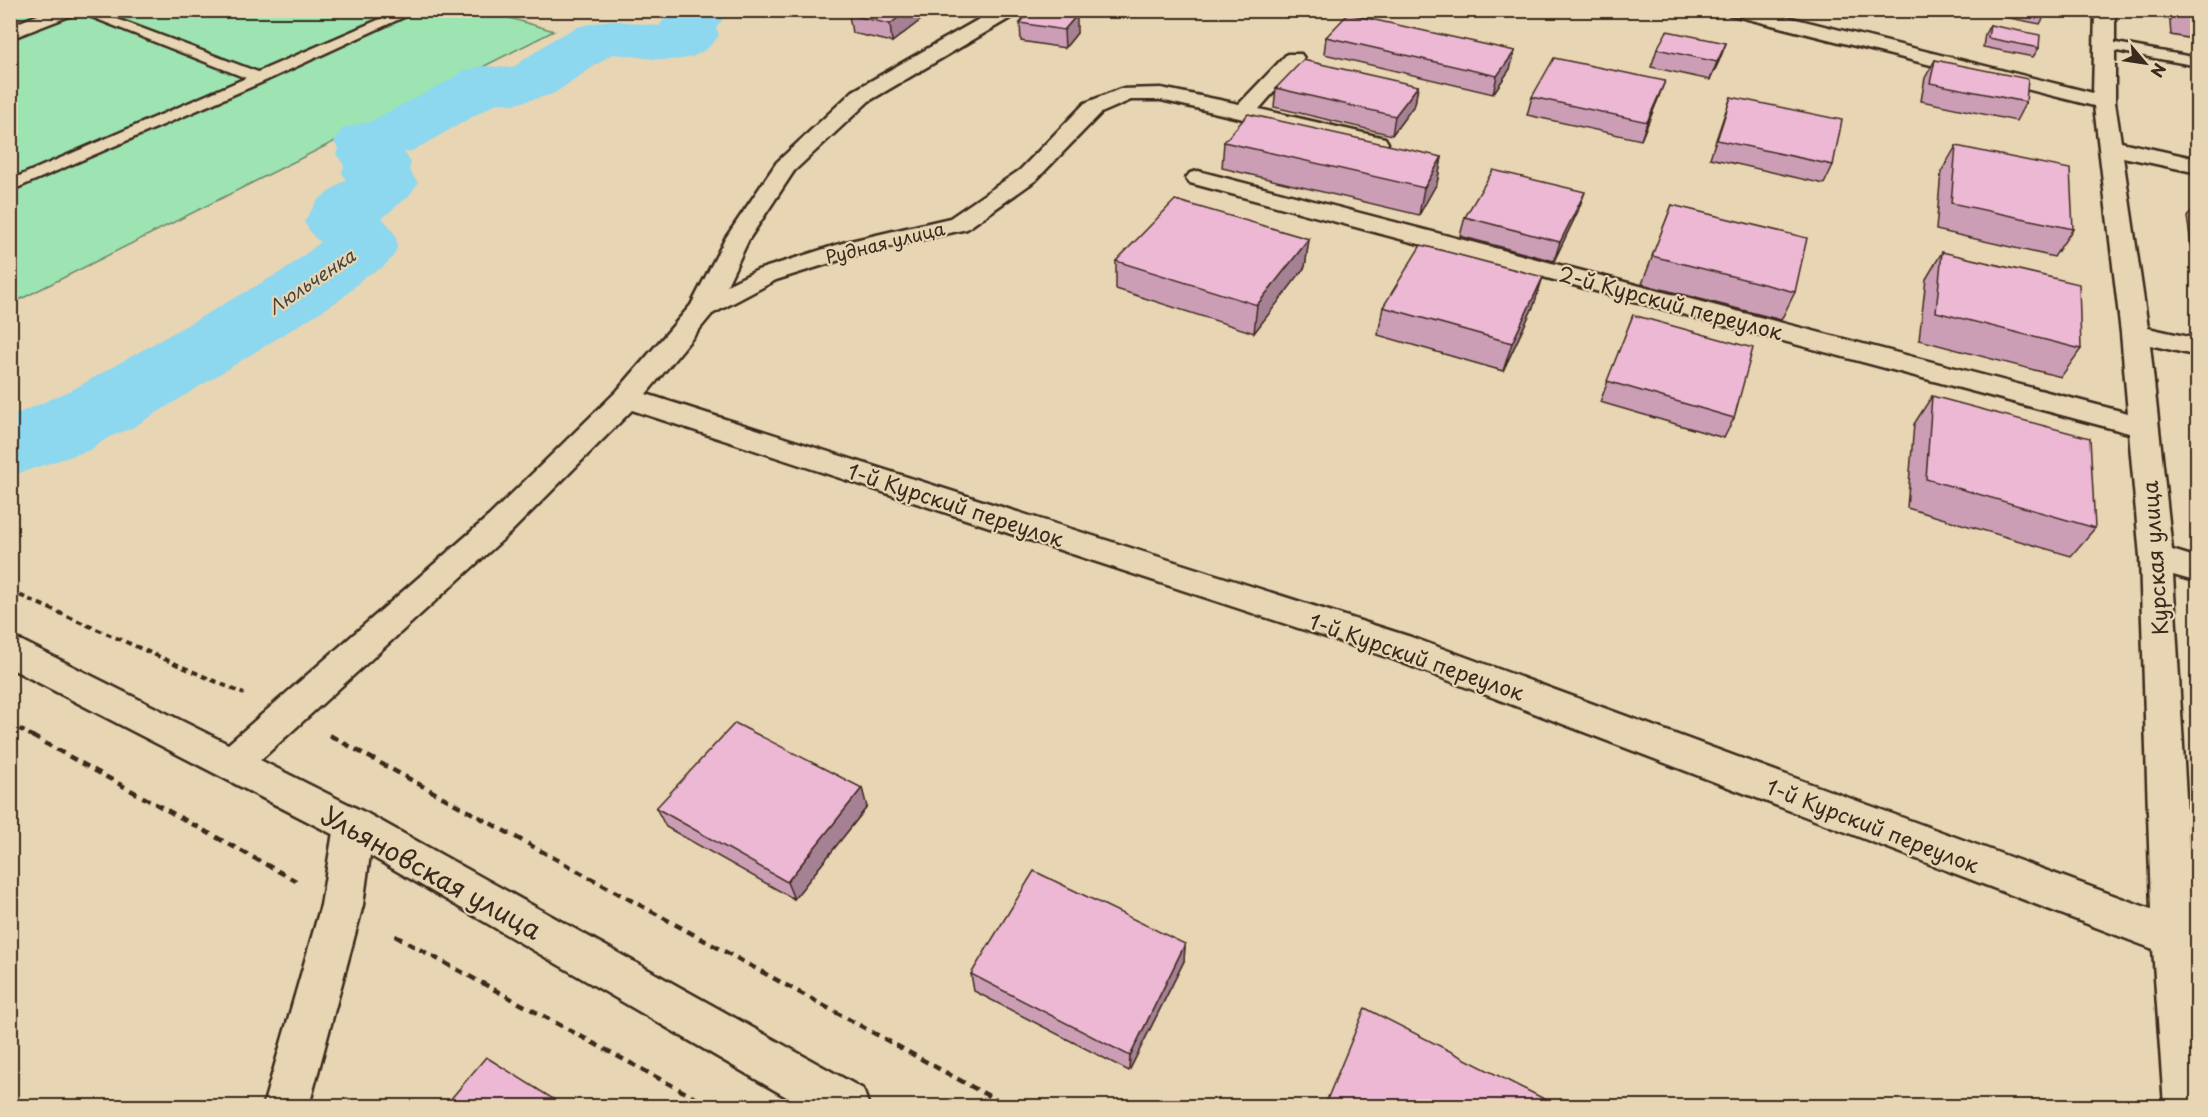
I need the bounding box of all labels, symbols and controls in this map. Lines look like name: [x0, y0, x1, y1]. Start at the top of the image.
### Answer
north arrow: [2115, 33, 2175, 93]
text: N: [2145, 59, 2173, 82]
street label: Рудная улица: [822, 214, 948, 270]
water label: Люльченка: [262, 241, 361, 320]
street label: 2-й Курский переулок: [1556, 257, 1787, 347]
street label: 1-й Курский переулок: [844, 454, 1069, 554]
street label: Курская улица: [2133, 479, 2175, 636]
street label: 1-й Курский переулок: [1305, 604, 1529, 708]
street label: 1-й Курский переулок: [1762, 770, 1984, 880]
street label: Ульяновская улица: [315, 795, 550, 949]

